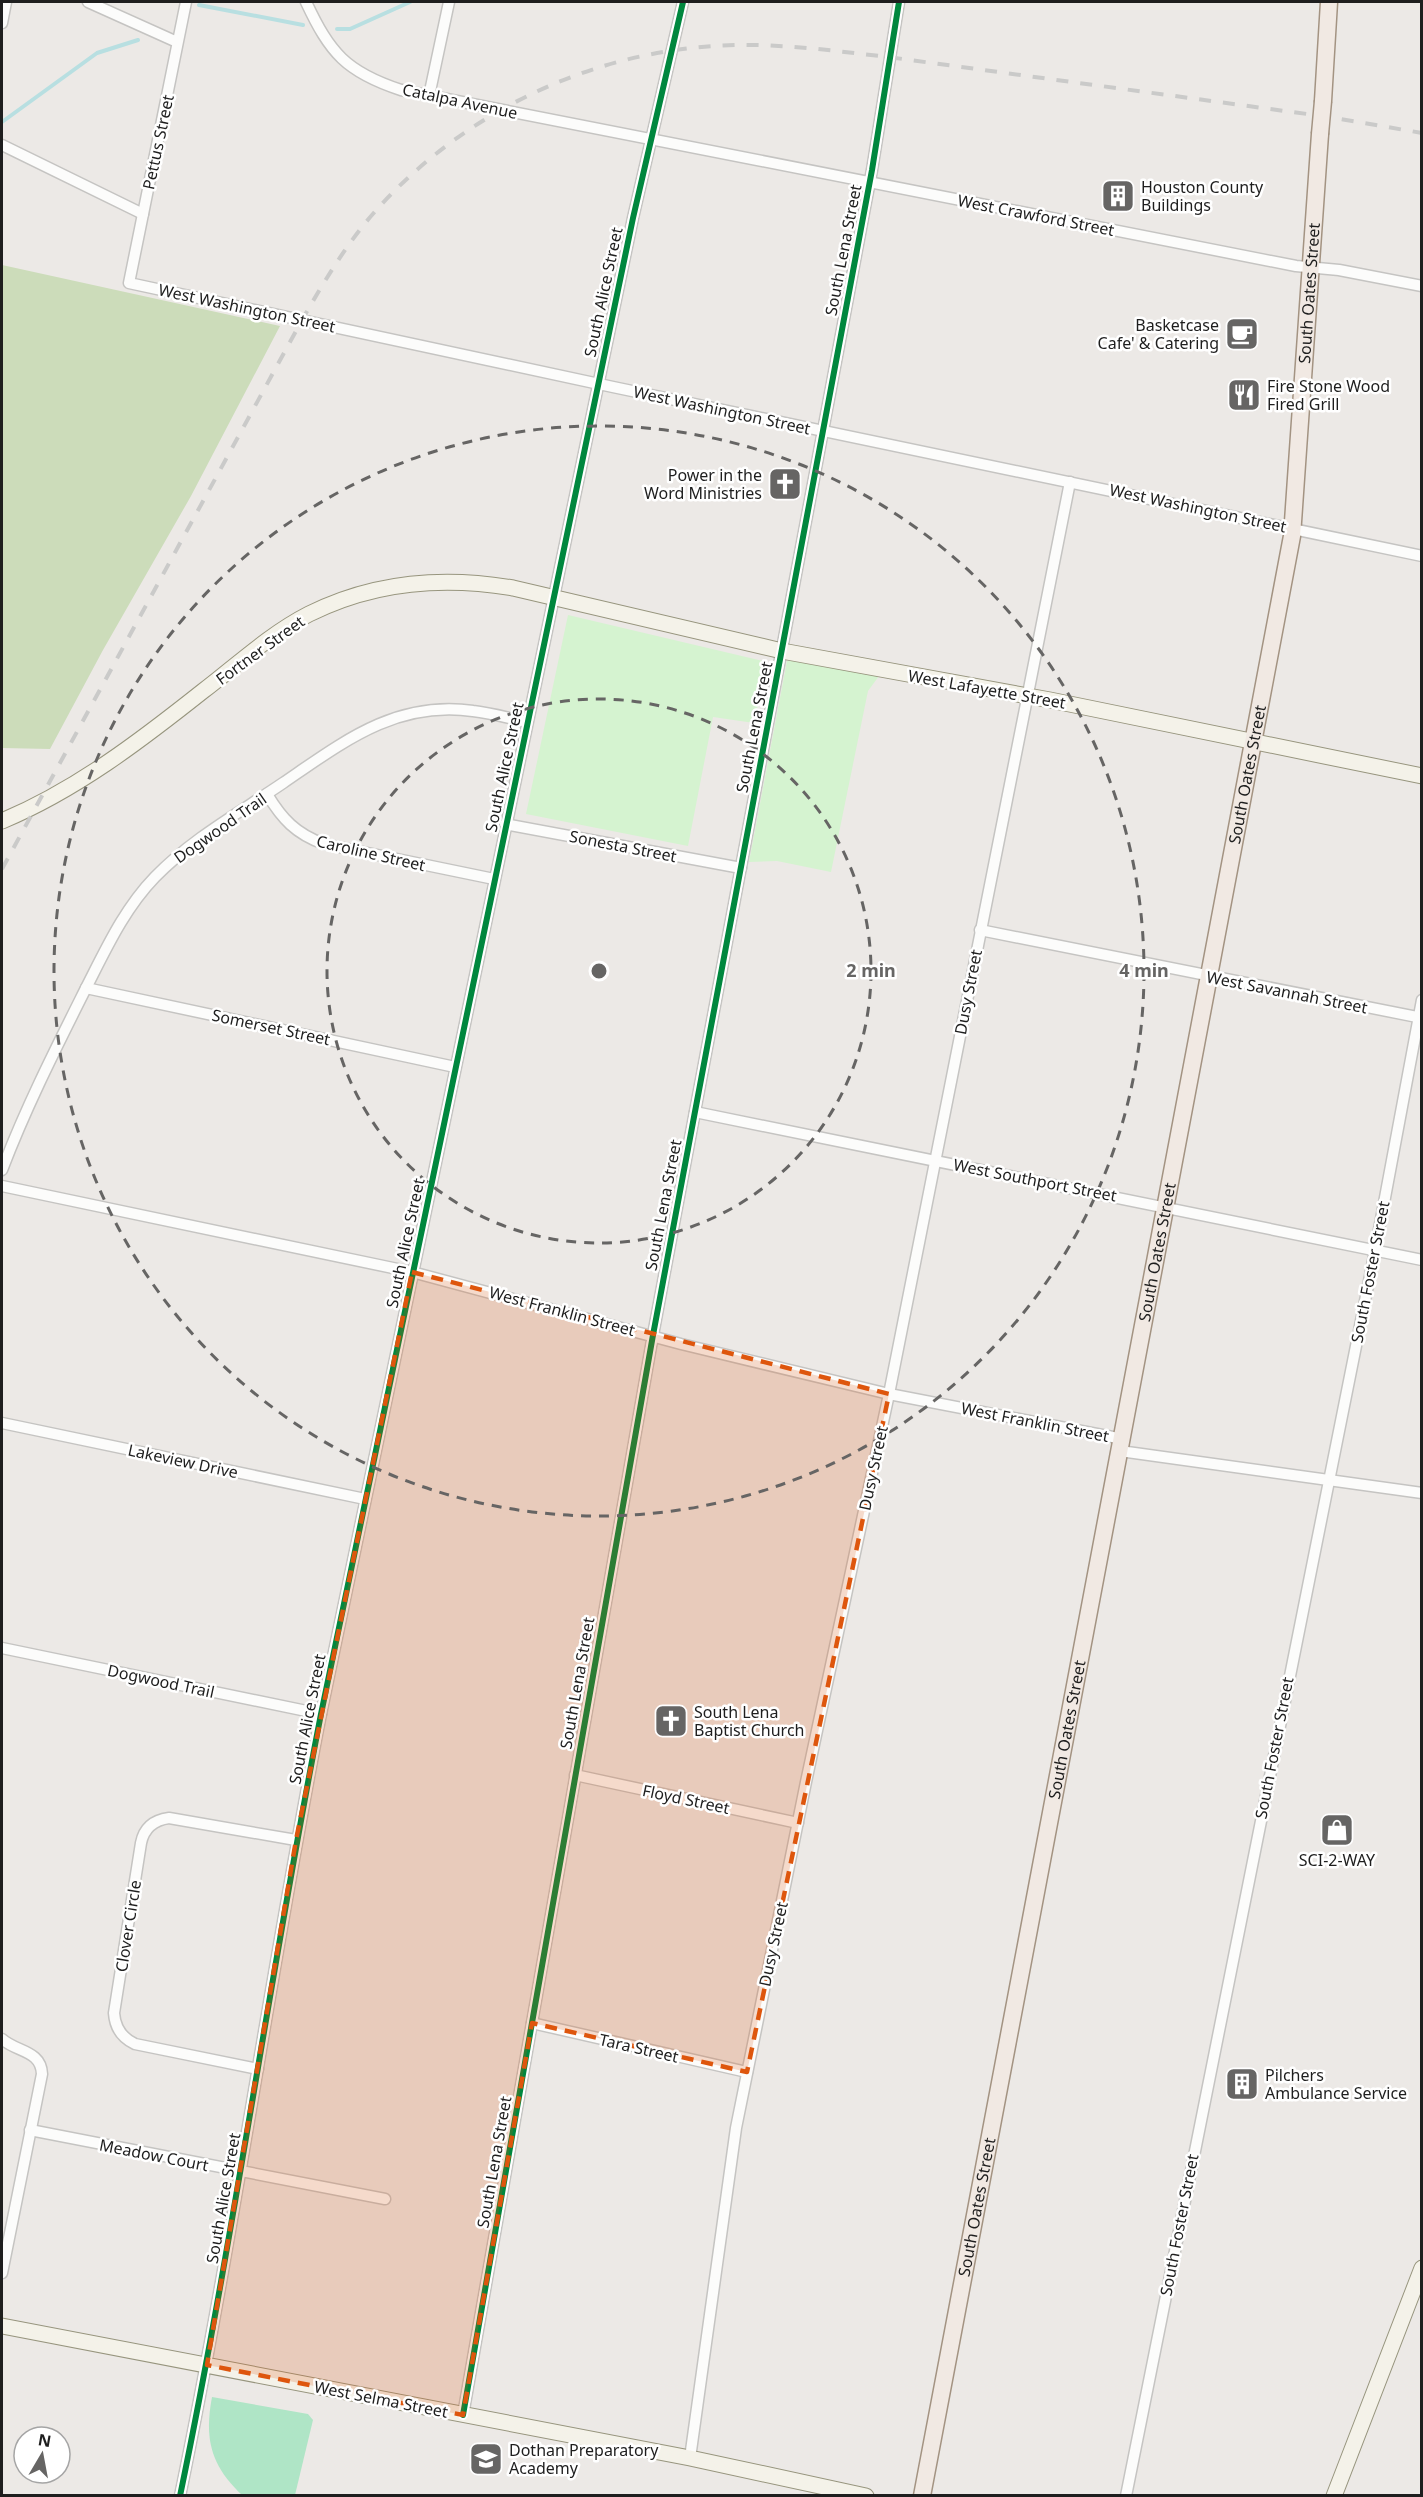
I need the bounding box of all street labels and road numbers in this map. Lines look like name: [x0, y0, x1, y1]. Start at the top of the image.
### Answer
street label: Catalpa Avenue: [400, 78, 520, 124]
street label: Pettus Street: [137, 92, 179, 192]
street label: South Lena Street: [819, 182, 867, 318]
street label: West Crawford Street: [956, 189, 1116, 241]
street label: South Oates Street: [1293, 222, 1325, 364]
street label: South Alice Street: [578, 225, 628, 359]
street label: West Washington Street: [157, 278, 338, 338]
street label: West Washington Street: [632, 380, 813, 440]
street label: West Washington Street: [1108, 478, 1289, 538]
street label: Fortner Street: [211, 610, 309, 690]
street label: South Lena Street: [730, 659, 778, 795]
street label: West Lafayette Street: [906, 664, 1068, 714]
street label: South Alice Street: [479, 700, 529, 834]
street label: South Oates Street: [1223, 703, 1271, 846]
street label: Dogwood Trail: [169, 788, 271, 868]
street label: Sonesta Street: [568, 825, 679, 867]
street label: Caroline Street: [314, 830, 428, 876]
street label: Dusy Street: [949, 947, 987, 1036]
street label: West Savannah Street: [1205, 966, 1370, 1018]
street label: Somerset Street: [210, 1004, 332, 1050]
street label: South Lena Street: [639, 1137, 687, 1273]
street label: West Southport Street: [951, 1153, 1119, 1207]
street label: South Alice Street: [380, 1176, 430, 1310]
street label: South Oates Street: [1133, 1180, 1181, 1323]
street label: South Foster Street: [1345, 1199, 1395, 1345]
street label: West Franklin Street: [487, 1281, 638, 1341]
street label: West Franklin Street: [959, 1397, 1111, 1447]
street label: Dusy Street: [853, 1423, 893, 1512]
street label: Lakeview Drive: [126, 1439, 240, 1483]
street label: South Lena Street: [555, 1615, 599, 1751]
street label: South Alice Street: [284, 1652, 330, 1786]
street label: South Oates Street: [1043, 1658, 1091, 1801]
street label: Dogwood Trail: [106, 1659, 216, 1703]
street label: South Foster Street: [1249, 1675, 1299, 1821]
street label: Floyd Street: [640, 1779, 732, 1819]
street label: Clover Circle: [110, 1878, 146, 1974]
street label: Dusy Street: [753, 1899, 793, 1988]
street label: Tara Street: [597, 2028, 681, 2068]
street label: South Lena Street: [472, 2094, 516, 2230]
street label: South Alice Street: [201, 2131, 245, 2265]
street label: Meadow Court: [98, 2134, 211, 2176]
street label: South Oates Street: [953, 2136, 1000, 2278]
street label: South Foster Street: [1154, 2152, 1204, 2298]
street label: West Selma Street: [312, 2375, 450, 2423]

